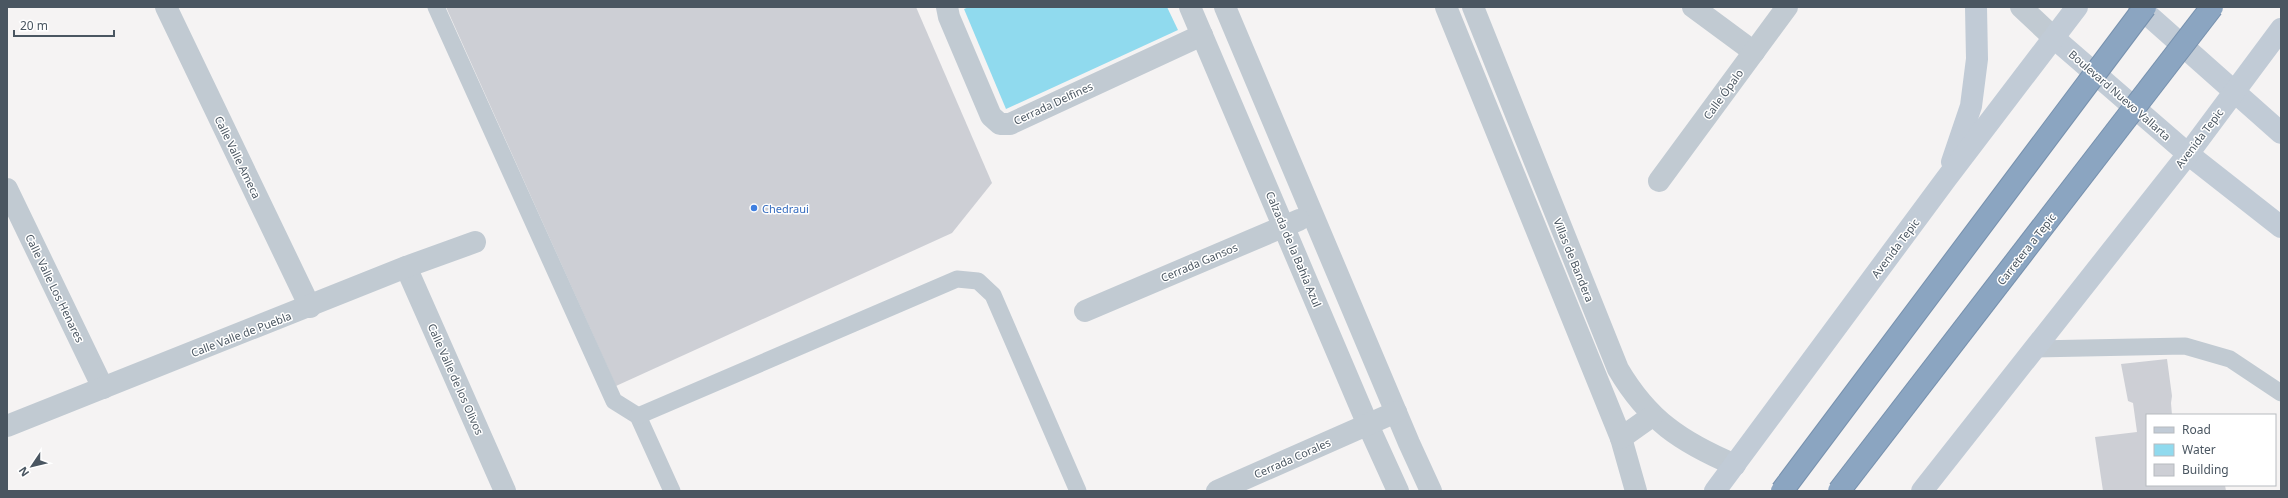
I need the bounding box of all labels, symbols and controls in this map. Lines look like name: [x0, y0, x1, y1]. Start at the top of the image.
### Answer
scale bar: [14, 12, 114, 38]
text: 20 m: [20, 17, 48, 34]
street label: Boulevard Nuevo Vallarta: [2066, 47, 2174, 143]
street label: Calle Ópalo: [1700, 65, 1747, 122]
street label: Cerrada Delfines: [1011, 78, 1095, 128]
street label: Avenida Tepic: [2172, 105, 2226, 171]
street label: Calle Valle Ameca: [212, 113, 264, 201]
street label: Calzada de la Bahía Azul: [1263, 189, 1325, 309]
place label: Chedraui: [762, 201, 809, 216]
marker: Chedraui: [749, 203, 759, 213]
street label: Carretera a Tepic: [1993, 210, 2059, 288]
street label: Avenida Tepic: [1868, 215, 1922, 281]
street label: Villas de Bandera: [1550, 216, 1598, 304]
street label: Calle Valle Los Henares: [22, 231, 88, 345]
street label: Cerrada Gansos: [1158, 239, 1240, 285]
street label: Calle Valle de Puebla: [189, 308, 293, 360]
street label: Calle Valle de los Olivos: [425, 321, 487, 437]
legend: [2146, 414, 2276, 486]
text: Road: [2182, 421, 2211, 438]
street label: Cerrada Corales: [1251, 434, 1333, 482]
text: Water: [2182, 441, 2216, 458]
north arrow: [12, 446, 52, 486]
text: Building: [2182, 461, 2229, 478]
text: N: [15, 464, 32, 480]

